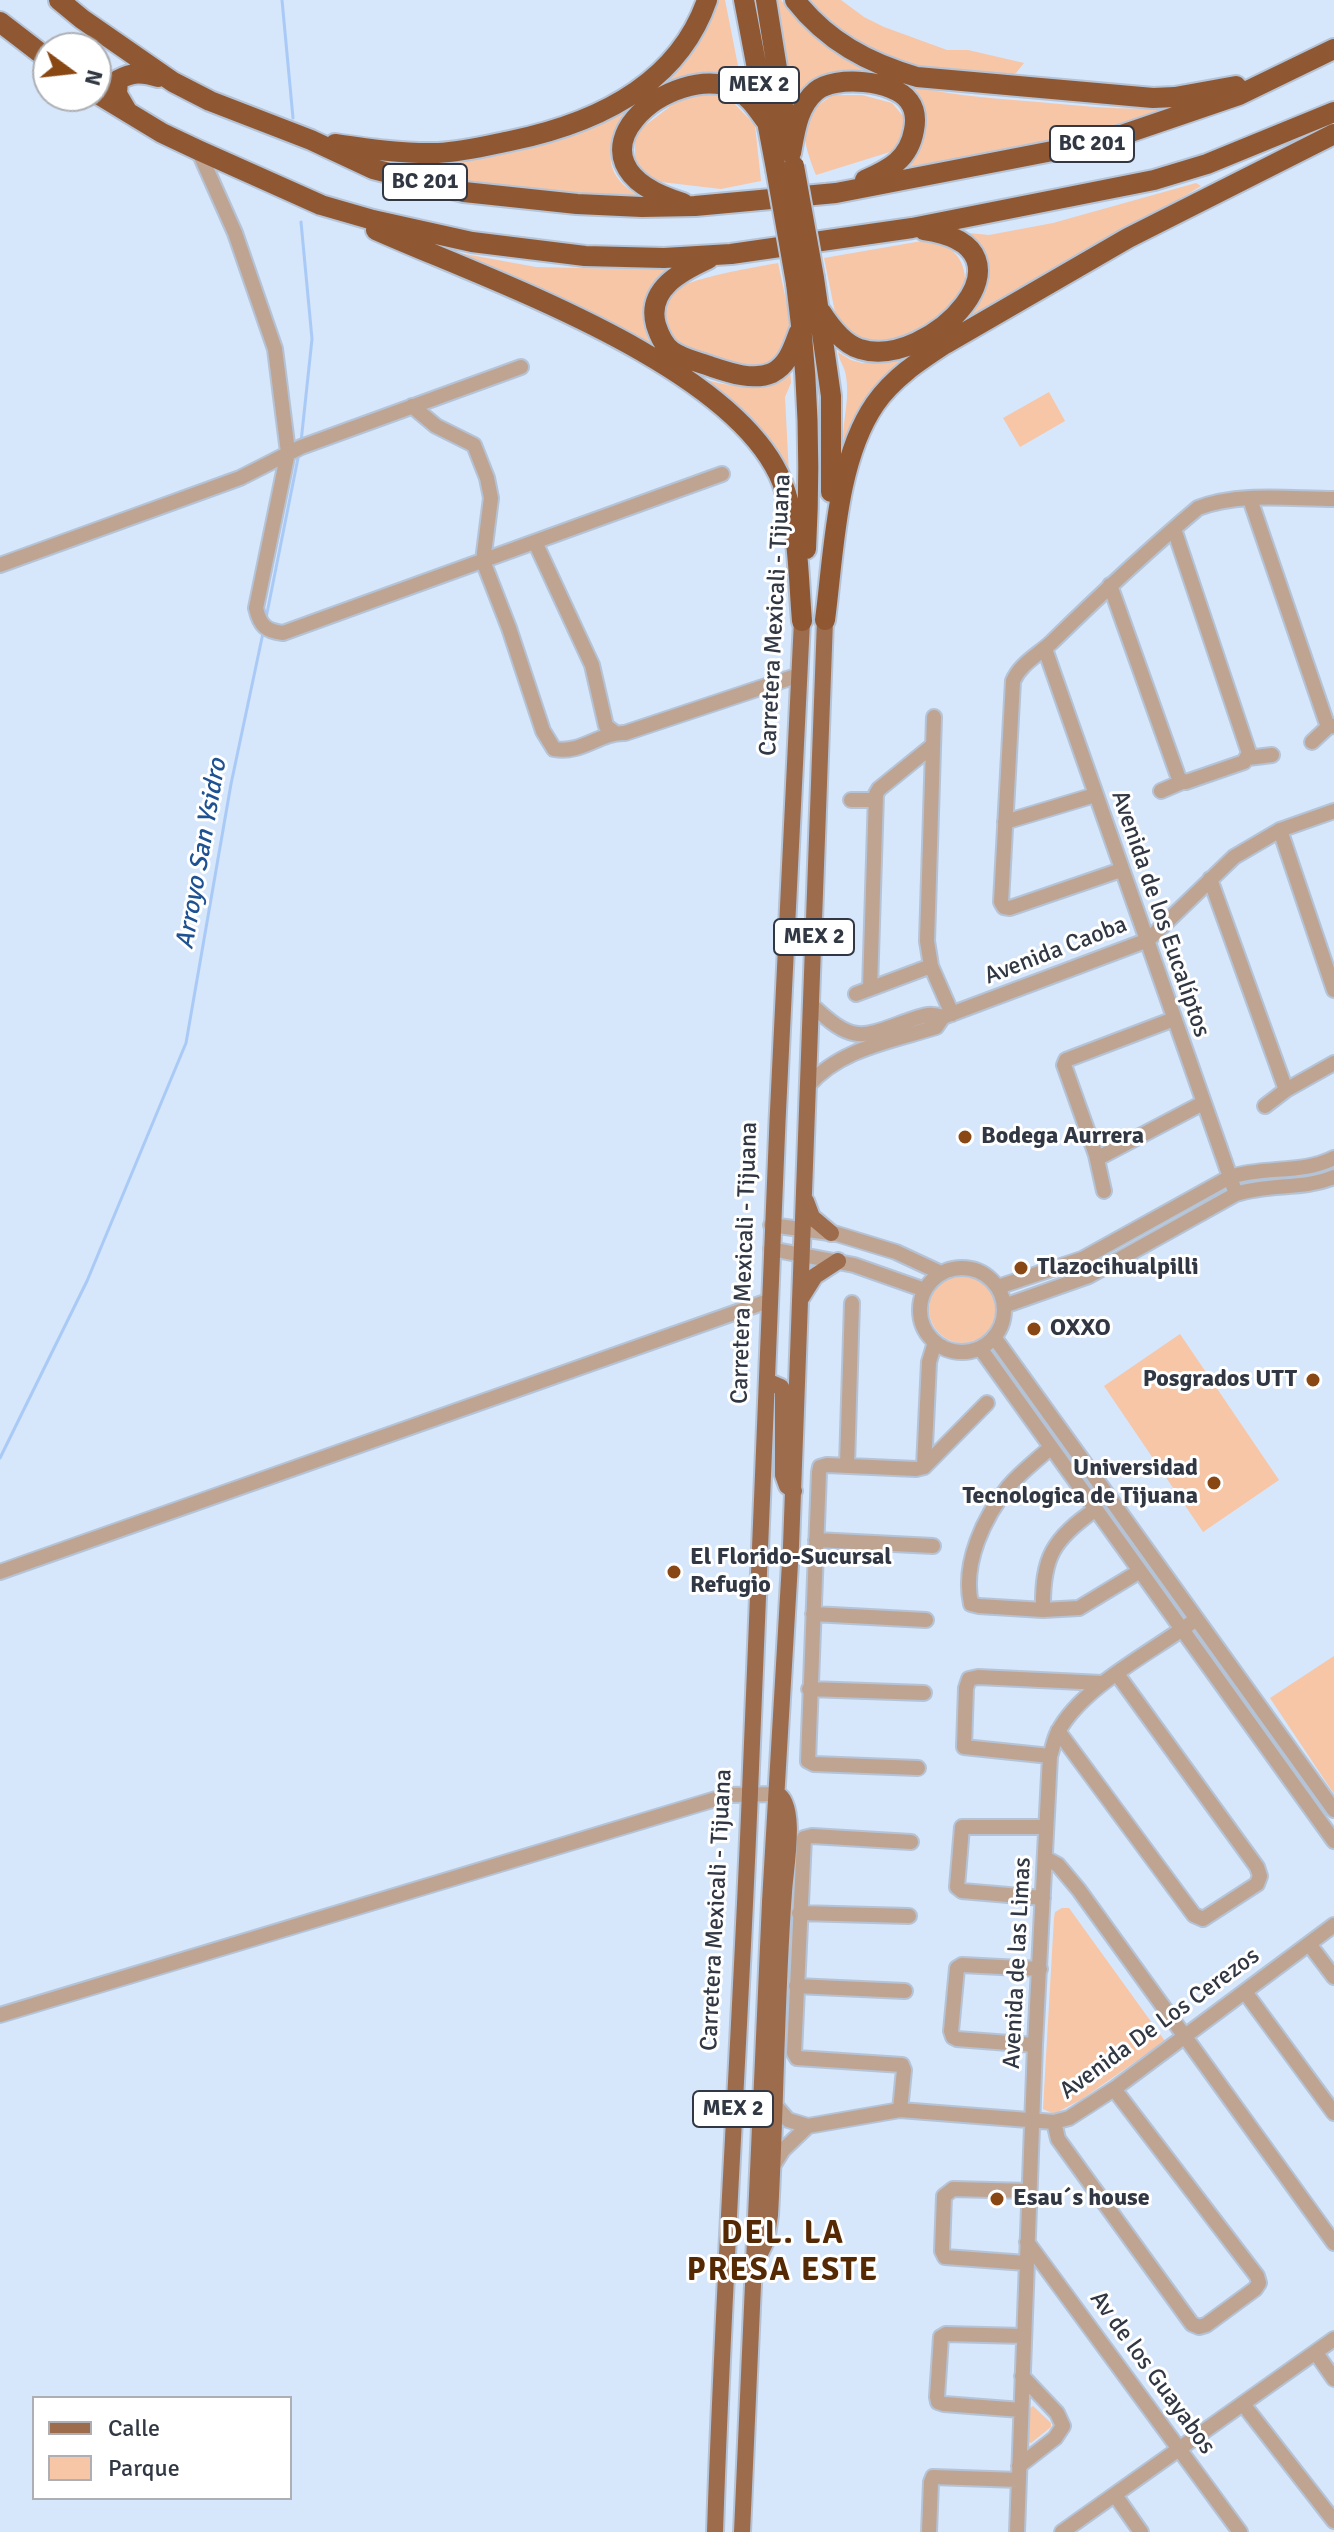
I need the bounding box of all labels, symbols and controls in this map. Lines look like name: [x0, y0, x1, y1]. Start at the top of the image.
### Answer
north arrow: [32, 32, 112, 112]
text: N: [79, 67, 109, 89]
road number: MEX 2: [719, 67, 799, 103]
road number: BC 201: [1050, 126, 1134, 162]
road number: BC 201: [383, 164, 467, 200]
street label: Carretera Mexicali - Tijuana: [754, 473, 798, 757]
water label: Arroyo San Ysidro: [170, 756, 234, 952]
street label: Avenida de los Eucalíptos: [1104, 787, 1216, 1041]
street label: Avenida Caoba: [981, 911, 1131, 991]
road number: MEX 2: [774, 919, 854, 955]
street label: Carretera Mexicali - Tijuana: [726, 1121, 764, 1405]
place label: Bodega Aurrera: [981, 1123, 1144, 1151]
marker: Bodega Aurrera: [956, 1128, 974, 1146]
place label: Tlazocihualpilli: [1037, 1254, 1199, 1282]
marker: Tlazocihualpilli: [1012, 1259, 1030, 1277]
place label: OXXO: [1050, 1315, 1111, 1343]
marker: OXXO: [1025, 1320, 1043, 1338]
place label: Posgrados UTT: [1143, 1366, 1297, 1394]
marker: Posgrados UTT: [1304, 1371, 1322, 1389]
place label: Universidad Tecnologica de Tijuana: [962, 1455, 1198, 1511]
marker: Universidad Tecnologica de Tijuana: [1205, 1474, 1223, 1492]
place label: El Florido-Sucursal Refugio: [690, 1544, 892, 1600]
marker: El Florido-Sucursal Refugio: [665, 1563, 683, 1581]
street label: Carretera Mexicali - Tijuana: [695, 1768, 739, 2052]
street label: Avenida de las Limas: [998, 1856, 1038, 2070]
street label: Avenida De Los Cerezos: [1055, 1942, 1265, 2106]
road number: MEX 2: [693, 2091, 773, 2127]
place label: Esau´s house: [1013, 2185, 1150, 2213]
marker: Esau´s house: [988, 2190, 1006, 2208]
district label: DEL. LA PRESA ESTE: [687, 2216, 879, 2291]
street label: Av de los Guayabos: [1083, 2286, 1221, 2460]
legend: [32, 2396, 292, 2500]
text: Calle: [108, 2413, 160, 2443]
text: Parque: [108, 2453, 180, 2483]

